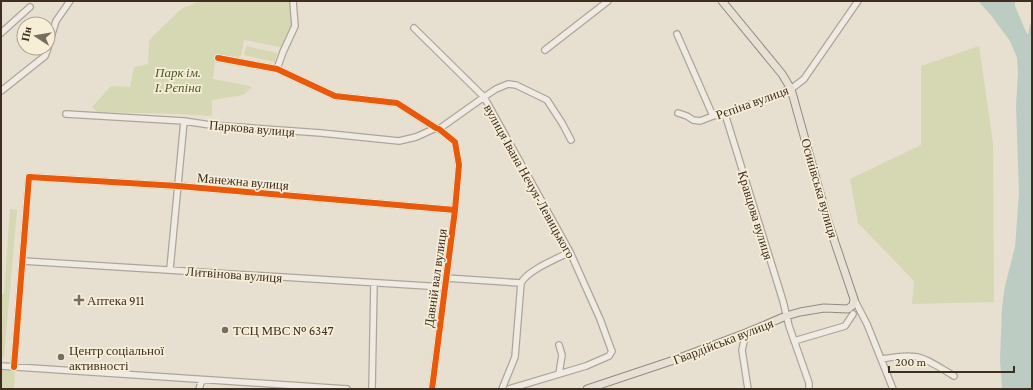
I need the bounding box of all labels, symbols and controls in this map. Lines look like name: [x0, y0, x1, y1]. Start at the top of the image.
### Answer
north arrow: [16, 16, 56, 56]
text: Пн: [19, 25, 34, 42]
park label: Парк ім. І. Рєпіна: [154, 65, 202, 95]
street label: Рєпіна вулиця: [714, 82, 791, 123]
street label: вулиця Івана Нечуя-Левицького: [481, 101, 578, 261]
street label: Паркова вулиця: [208, 117, 295, 140]
street label: Осинівська вулиця: [798, 137, 841, 240]
street label: Кравцова вулиця: [735, 169, 776, 262]
street label: Манежна вулиця: [196, 170, 290, 193]
street label: Давній вал вулиця: [421, 228, 450, 328]
street label: Литвінова вулиця: [185, 264, 283, 285]
place label: Аптека 911: [87, 293, 144, 308]
marker: Аптека 911: [74, 295, 84, 305]
street label: Гвардійська вулиця: [671, 315, 775, 368]
place label: ТСЦ МВС № 6347: [233, 323, 333, 338]
marker: ТСЦ МВС № 6347: [220, 325, 230, 335]
place label: Центр соціальної активності: [69, 343, 164, 373]
scale bar: [889, 348, 1014, 374]
marker: Центр соціальної активності: [56, 352, 66, 362]
text: 200 m: [895, 355, 927, 369]

